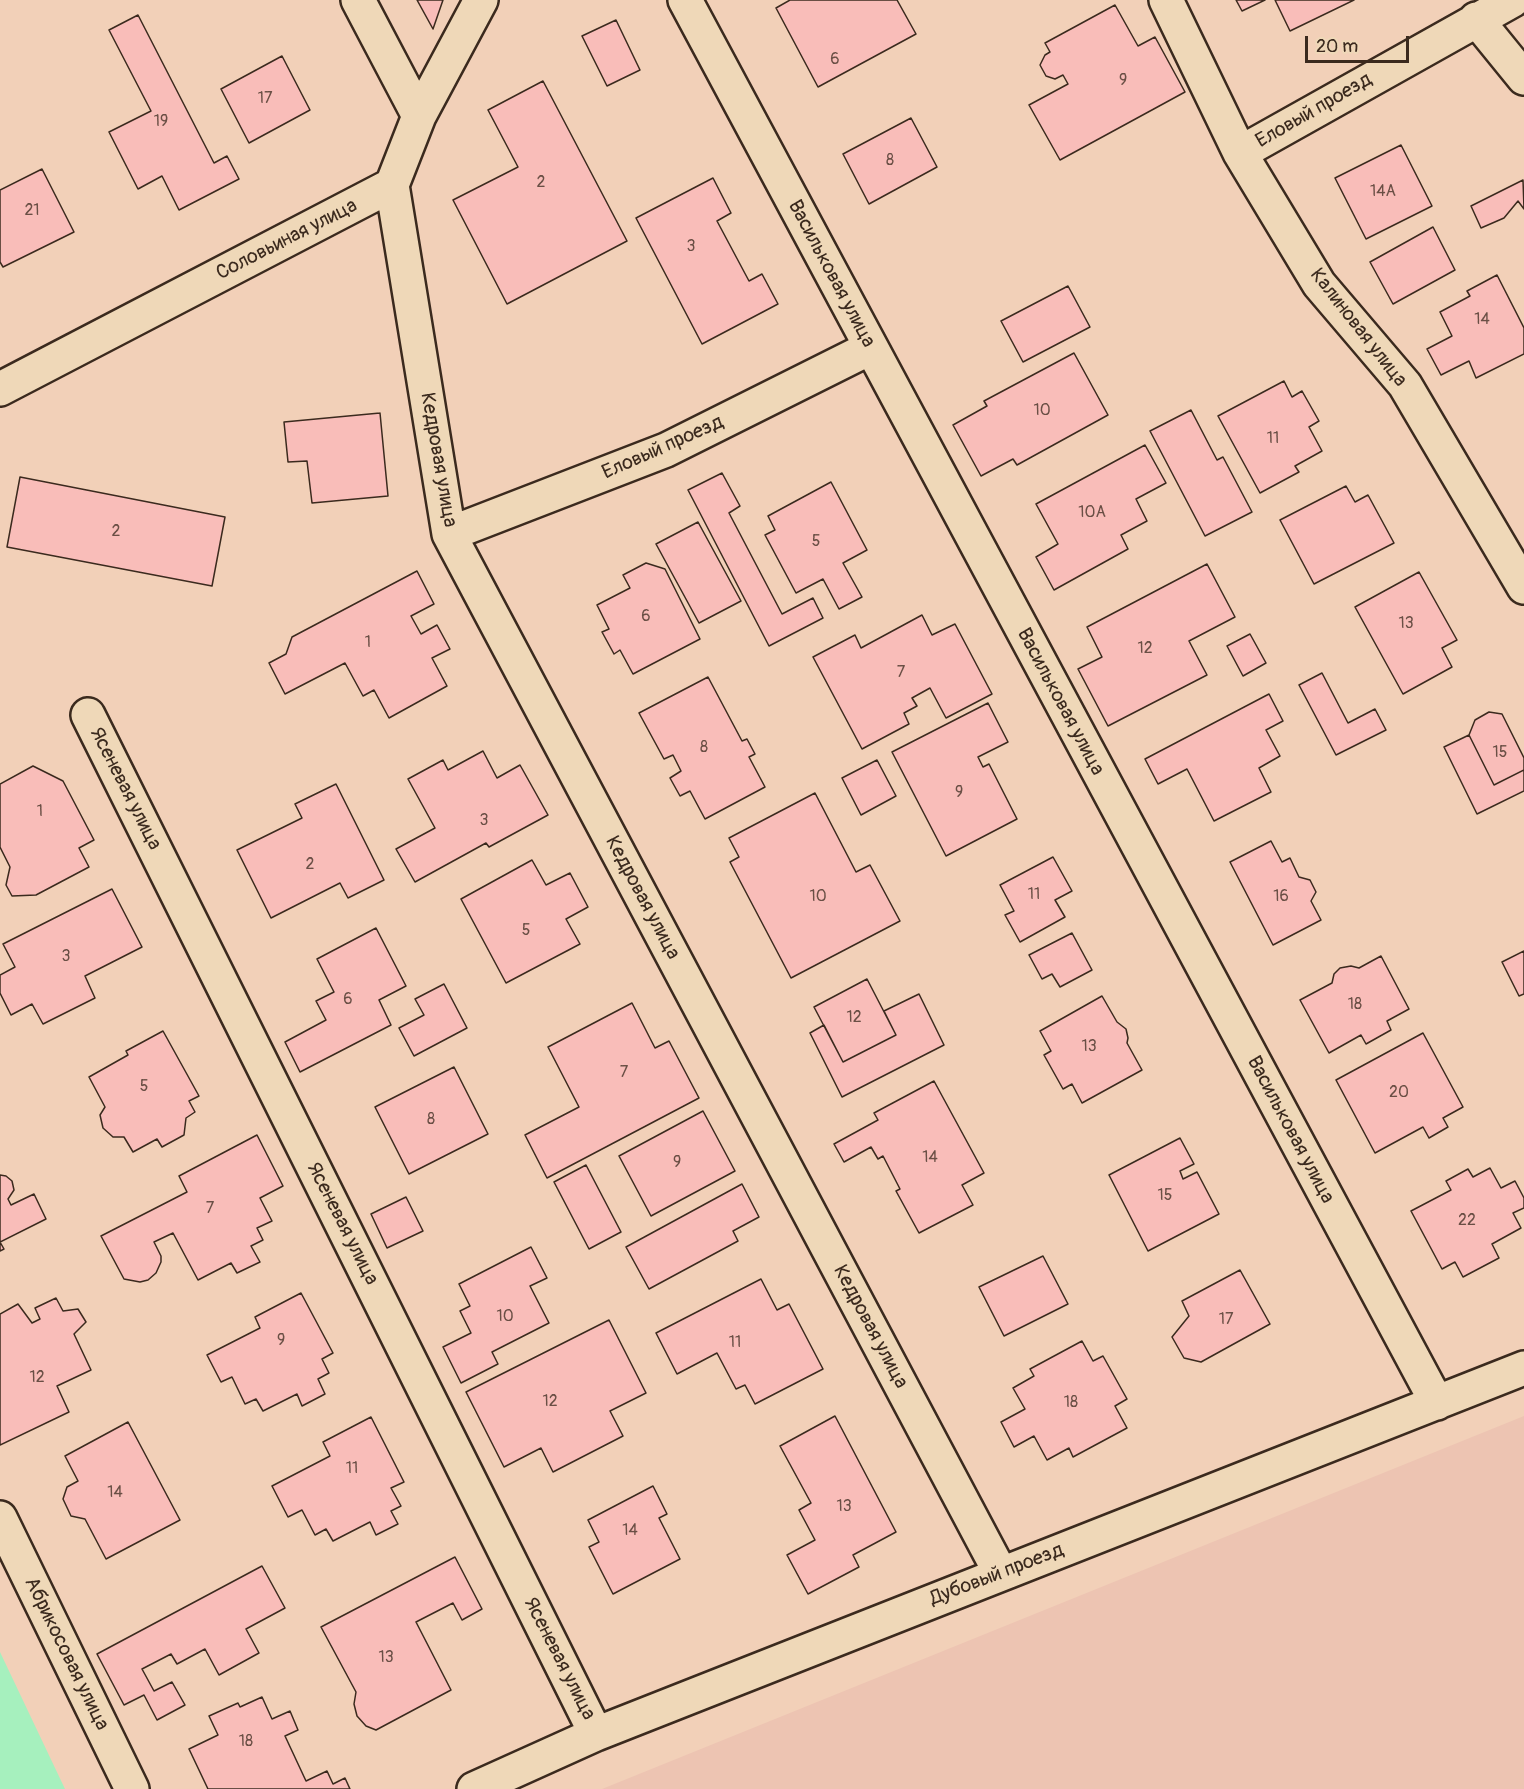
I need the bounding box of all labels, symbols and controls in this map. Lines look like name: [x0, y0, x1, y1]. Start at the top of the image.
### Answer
scale bar: [1308, 24, 1412, 62]
text: 20 m: [1316, 35, 1358, 58]
house number: 6: [830, 50, 840, 70]
street label: Еловый проезд: [1252, 68, 1376, 154]
house number: 9: [1119, 71, 1127, 91]
house number: 17: [258, 89, 272, 109]
house number: 19: [154, 112, 168, 132]
house number: 8: [886, 151, 894, 171]
house number: 2: [537, 173, 545, 193]
house number: 14А: [1370, 182, 1396, 202]
street label: Соловьиная улица: [212, 194, 362, 286]
street label: Васильковая улица: [782, 196, 880, 352]
house number: 21: [24, 201, 40, 221]
house number: 3: [687, 237, 695, 257]
street label: Калиновая улица: [1304, 264, 1412, 392]
house number: 14: [1474, 310, 1490, 330]
street label: Кедровая улица: [414, 391, 462, 529]
house number: 10: [1033, 401, 1051, 421]
street label: Еловый проезд: [599, 411, 727, 485]
house number: 11: [1267, 429, 1279, 449]
house number: 10А: [1078, 503, 1106, 523]
house number: 2: [112, 522, 120, 542]
house number: 5: [812, 532, 820, 552]
house number: 6: [641, 607, 651, 627]
house number: 13: [1398, 614, 1414, 634]
street label: Васильковая улица: [1011, 624, 1109, 780]
house number: 1: [365, 633, 371, 653]
house number: 12: [1137, 639, 1153, 659]
house number: 7: [897, 663, 905, 683]
street label: Ясеневая улица: [84, 724, 166, 854]
house number: 8: [700, 738, 708, 758]
house number: 15: [1493, 743, 1507, 763]
house number: 9: [955, 783, 963, 803]
house number: 1: [37, 802, 43, 822]
house number: 3: [480, 811, 488, 831]
street label: Кедровая улица: [599, 832, 685, 964]
house number: 2: [306, 855, 314, 875]
house number: 11: [1028, 885, 1040, 905]
house number: 10: [809, 887, 827, 907]
house number: 16: [1273, 887, 1289, 907]
house number: 5: [522, 921, 530, 941]
house number: 3: [62, 947, 70, 967]
house number: 6: [343, 990, 353, 1010]
house number: 18: [1348, 995, 1362, 1015]
house number: 12: [846, 1008, 862, 1028]
house number: 13: [1081, 1037, 1097, 1057]
street label: Васильковая улица: [1241, 1052, 1339, 1208]
house number: 7: [620, 1063, 628, 1083]
house number: 5: [140, 1077, 148, 1097]
house number: 20: [1389, 1083, 1409, 1103]
house number: 8: [427, 1110, 435, 1130]
house number: 14: [922, 1148, 938, 1168]
house number: 9: [673, 1153, 681, 1173]
street label: Ясеневая улица: [301, 1159, 383, 1289]
house number: 15: [1158, 1186, 1172, 1206]
house number: 7: [206, 1199, 214, 1219]
house number: 22: [1458, 1211, 1476, 1231]
street label: Кедровая улица: [827, 1261, 913, 1393]
house number: 10: [496, 1307, 514, 1327]
house number: 17: [1219, 1310, 1233, 1330]
house number: 9: [277, 1331, 285, 1351]
house number: 11: [729, 1333, 741, 1353]
house number: 12: [29, 1368, 45, 1388]
house number: 12: [542, 1392, 558, 1412]
house number: 18: [1064, 1393, 1078, 1413]
house number: 11: [346, 1459, 358, 1479]
house number: 14: [107, 1483, 123, 1503]
house number: 13: [836, 1497, 852, 1517]
house number: 14: [622, 1521, 638, 1541]
street label: Дубовый проезд: [927, 1538, 1067, 1612]
street label: Абрикосовая улица: [19, 1573, 113, 1735]
street label: Ясеневая улица: [518, 1594, 600, 1724]
house number: 13: [378, 1648, 394, 1668]
house number: 18: [239, 1732, 253, 1752]

